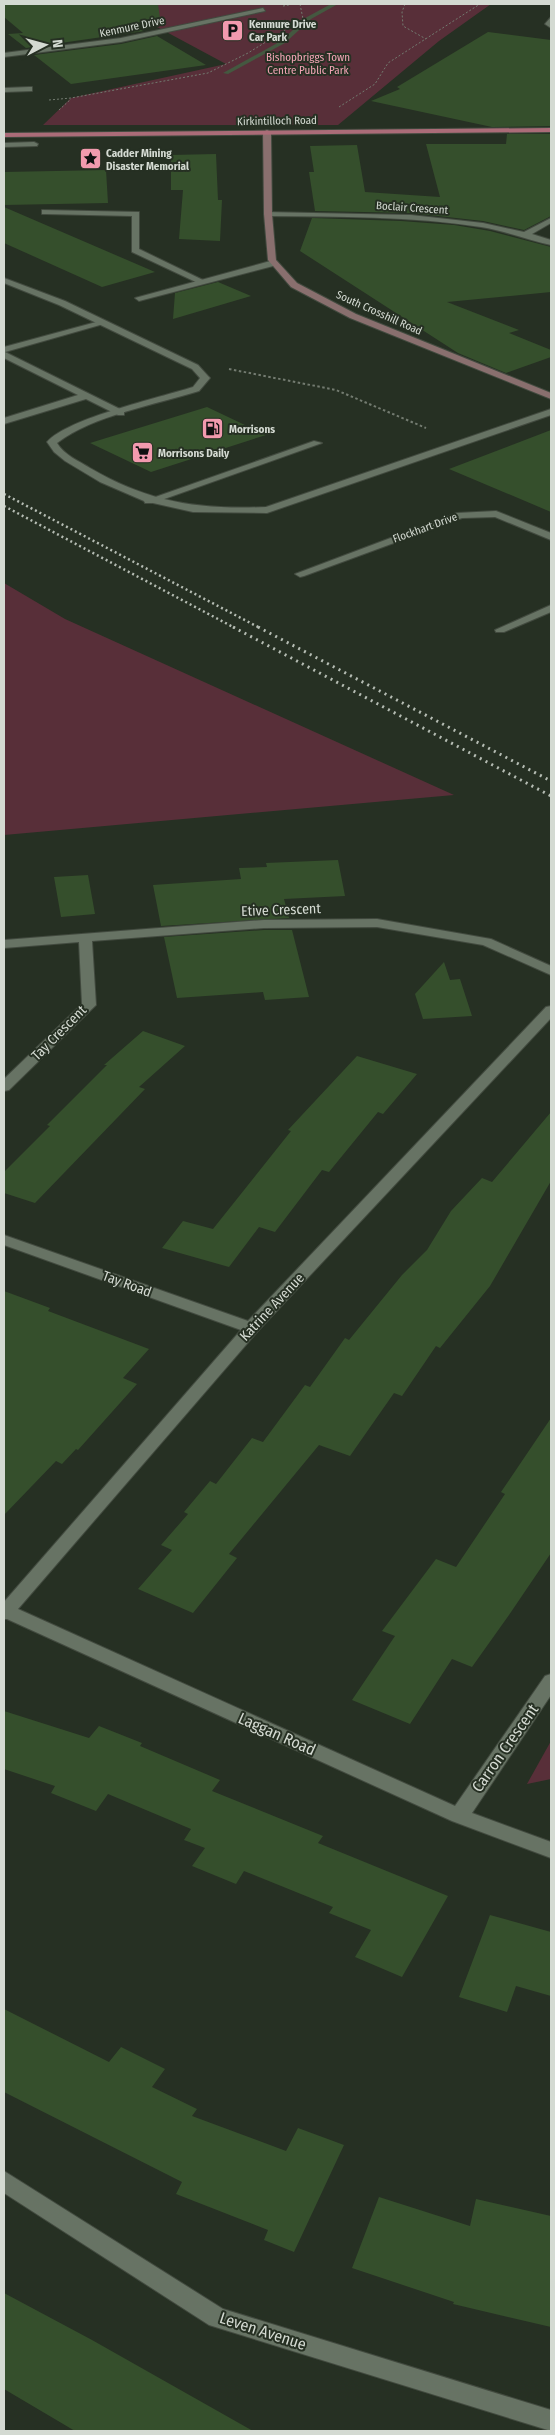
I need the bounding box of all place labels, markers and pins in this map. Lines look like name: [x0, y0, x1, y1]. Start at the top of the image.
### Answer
parking icon: Kenmure Drive Car Park: [221, 18, 245, 42]
place label: Kenmure Drive Car Park: [249, 18, 317, 44]
place icon: Cadder Mining Disaster Memorial: [78, 147, 102, 171]
place label: Cadder Mining Disaster Memorial: [106, 147, 190, 173]
fuel station icon: Morrisons: [201, 417, 225, 441]
place label: Morrisons: [229, 423, 275, 436]
supermarket icon: Morrisons Daily: [130, 441, 154, 465]
place label: Morrisons Daily: [158, 447, 230, 460]

